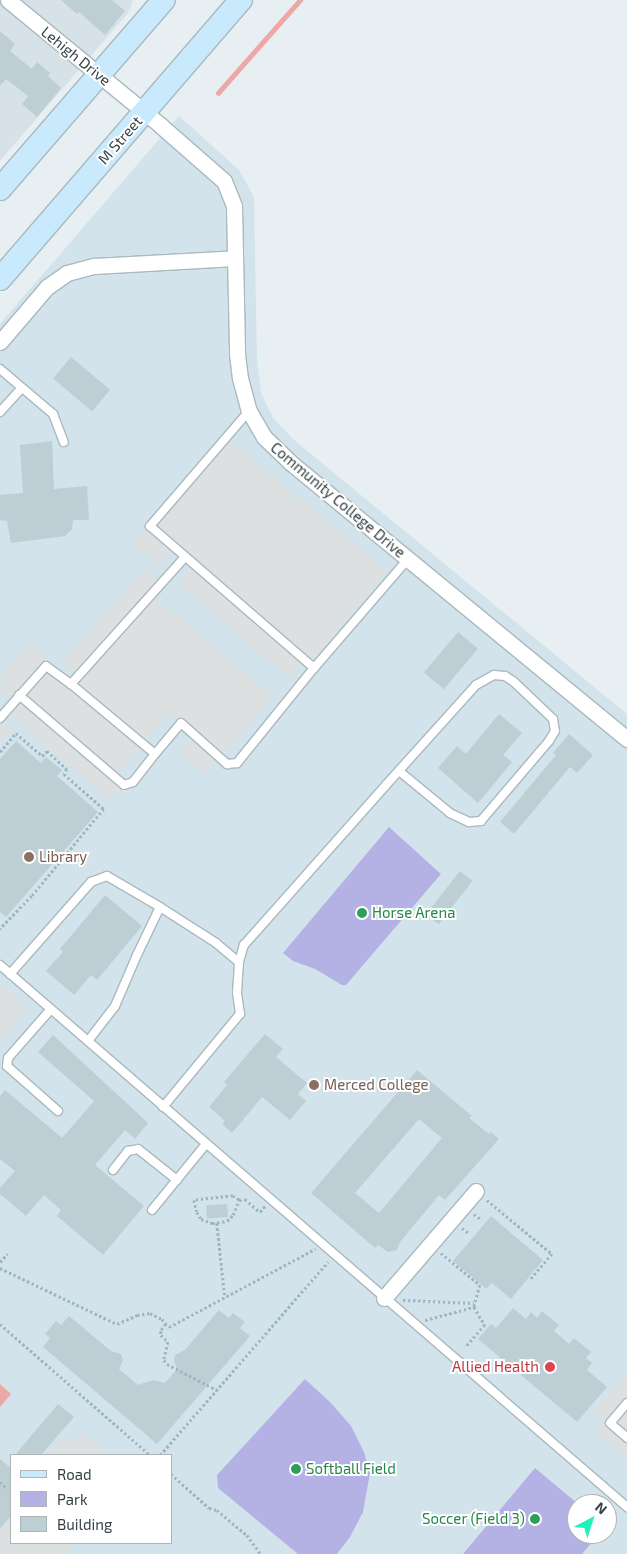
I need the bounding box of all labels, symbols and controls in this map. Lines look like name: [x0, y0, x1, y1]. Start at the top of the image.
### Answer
street label: Lehigh Drive: [38, 23, 114, 89]
street label: M Street: [94, 112, 146, 168]
street label: Community College Drive: [267, 438, 409, 562]
place label: Library: [39, 848, 87, 866]
marker: Library: [23, 851, 35, 863]
place label: Horse Arena: [372, 904, 456, 922]
marker: Horse Arena: [356, 907, 368, 919]
place label: Merced College: [324, 1076, 429, 1094]
marker: Merced College: [308, 1079, 320, 1091]
place label: Allied Health: [452, 1358, 539, 1376]
marker: Allied Health: [543, 1360, 557, 1374]
legend: [10, 1454, 172, 1544]
place label: Softball Field: [306, 1460, 396, 1478]
marker: Softball Field: [290, 1463, 302, 1475]
text: Road: [57, 1465, 92, 1483]
text: Park: [57, 1490, 88, 1508]
north arrow: [567, 1494, 617, 1544]
text: N: [592, 1498, 611, 1518]
place label: Soccer (Field 3): [422, 1510, 525, 1528]
marker: Soccer (Field 3): [529, 1513, 541, 1525]
text: Building: [57, 1515, 112, 1533]

